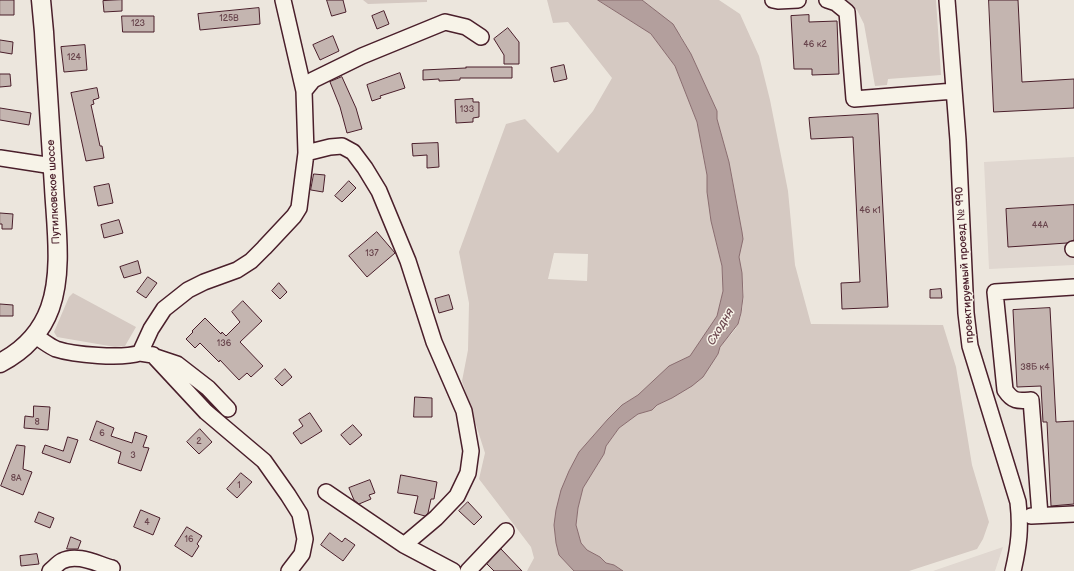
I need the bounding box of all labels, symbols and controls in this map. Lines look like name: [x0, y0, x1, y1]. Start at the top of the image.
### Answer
house number: 125В: [219, 14, 239, 24]
house number: 123: [131, 19, 145, 29]
house number: 46 к2: [803, 40, 827, 50]
house number: 124: [67, 53, 81, 63]
house number: 133: [460, 105, 474, 115]
street label: Путилковское шоссе: [45, 139, 63, 245]
street label: проектируемый проезд № 990: [953, 186, 977, 344]
house number: 46 к1: [859, 206, 881, 216]
house number: 44А: [1032, 221, 1048, 231]
house number: 137: [365, 249, 379, 259]
water label: Сходня: [704, 306, 738, 348]
house number: 136: [217, 339, 231, 349]
house number: 38Б к4: [1020, 363, 1050, 373]
house number: 8: [34, 418, 40, 428]
house number: 6: [99, 429, 105, 439]
house number: 2: [196, 437, 202, 447]
house number: 3: [130, 451, 136, 461]
house number: 8А: [11, 474, 21, 484]
house number: 1: [237, 481, 241, 491]
house number: 4: [144, 518, 150, 528]
house number: 16: [185, 535, 193, 545]

